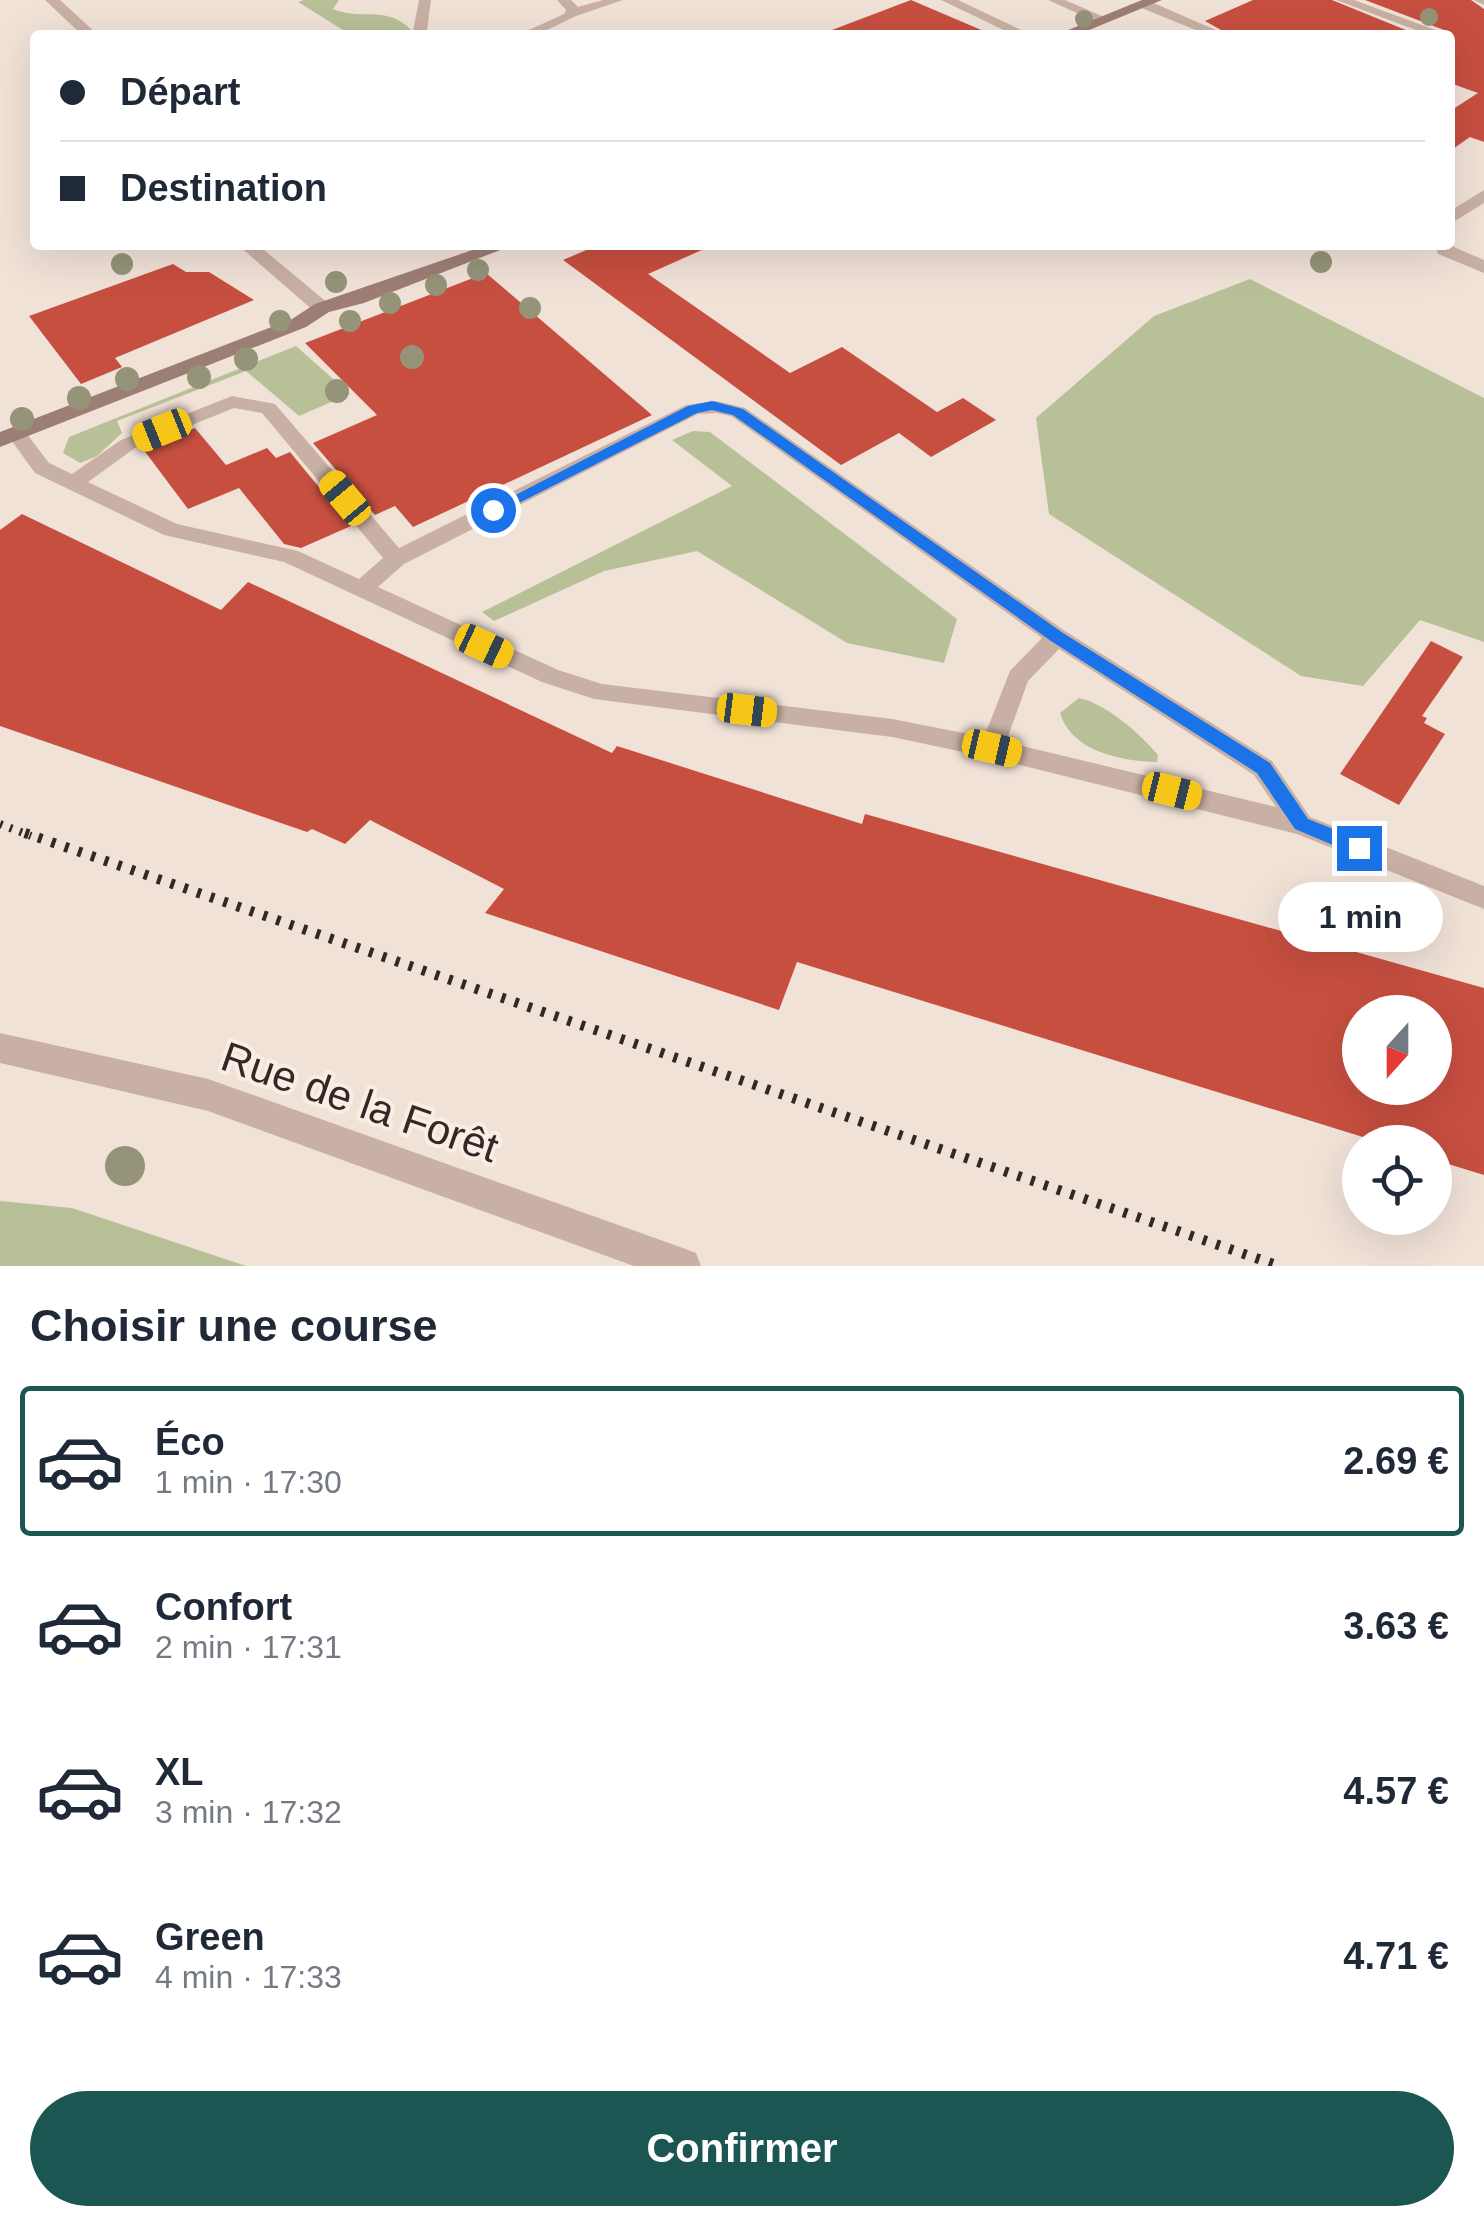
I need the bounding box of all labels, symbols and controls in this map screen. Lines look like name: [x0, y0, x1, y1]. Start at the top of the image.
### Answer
text: Départ: [120, 71, 240, 113]
text: Destination: [120, 167, 327, 209]
car: [129, 405, 195, 455]
car: [314, 465, 376, 531]
route start: [471, 488, 516, 533]
car: [450, 620, 518, 672]
car: [715, 691, 779, 729]
car: [959, 727, 1025, 769]
car: [1139, 769, 1205, 813]
route end: [1337, 826, 1382, 871]
callout: 1 min: [1276, 883, 1442, 953]
text: 1 min: [1319, 899, 1402, 935]
north arrow: [1342, 995, 1452, 1105]
map controls: [1342, 995, 1452, 1235]
street label: Rue de la Forêt: [215, 1033, 505, 1171]
button: locate: [1342, 1125, 1452, 1235]
text: Choisir une course: [30, 1300, 438, 1351]
icon: car: [35, 1416, 125, 1506]
text: Éco: [155, 1421, 225, 1463]
text: 2.69 €: [1343, 1440, 1449, 1482]
text: 1 min · 17:30: [155, 1464, 342, 1500]
icon: car: [35, 1581, 125, 1671]
text: Confort: [155, 1586, 292, 1628]
text: 3.63 €: [1343, 1605, 1449, 1647]
text: 2 min · 17:31: [155, 1629, 342, 1665]
icon: car: [35, 1746, 125, 1836]
text: XL: [155, 1751, 204, 1793]
text: 4.57 €: [1343, 1770, 1449, 1812]
text: 3 min · 17:32: [155, 1794, 342, 1830]
icon: car: [35, 1911, 125, 2001]
text: Green: [155, 1916, 265, 1958]
text: 4.71 €: [1343, 1935, 1449, 1977]
text: 4 min · 17:33: [155, 1959, 342, 1995]
button: Confirmer: [30, 2091, 1454, 2206]

